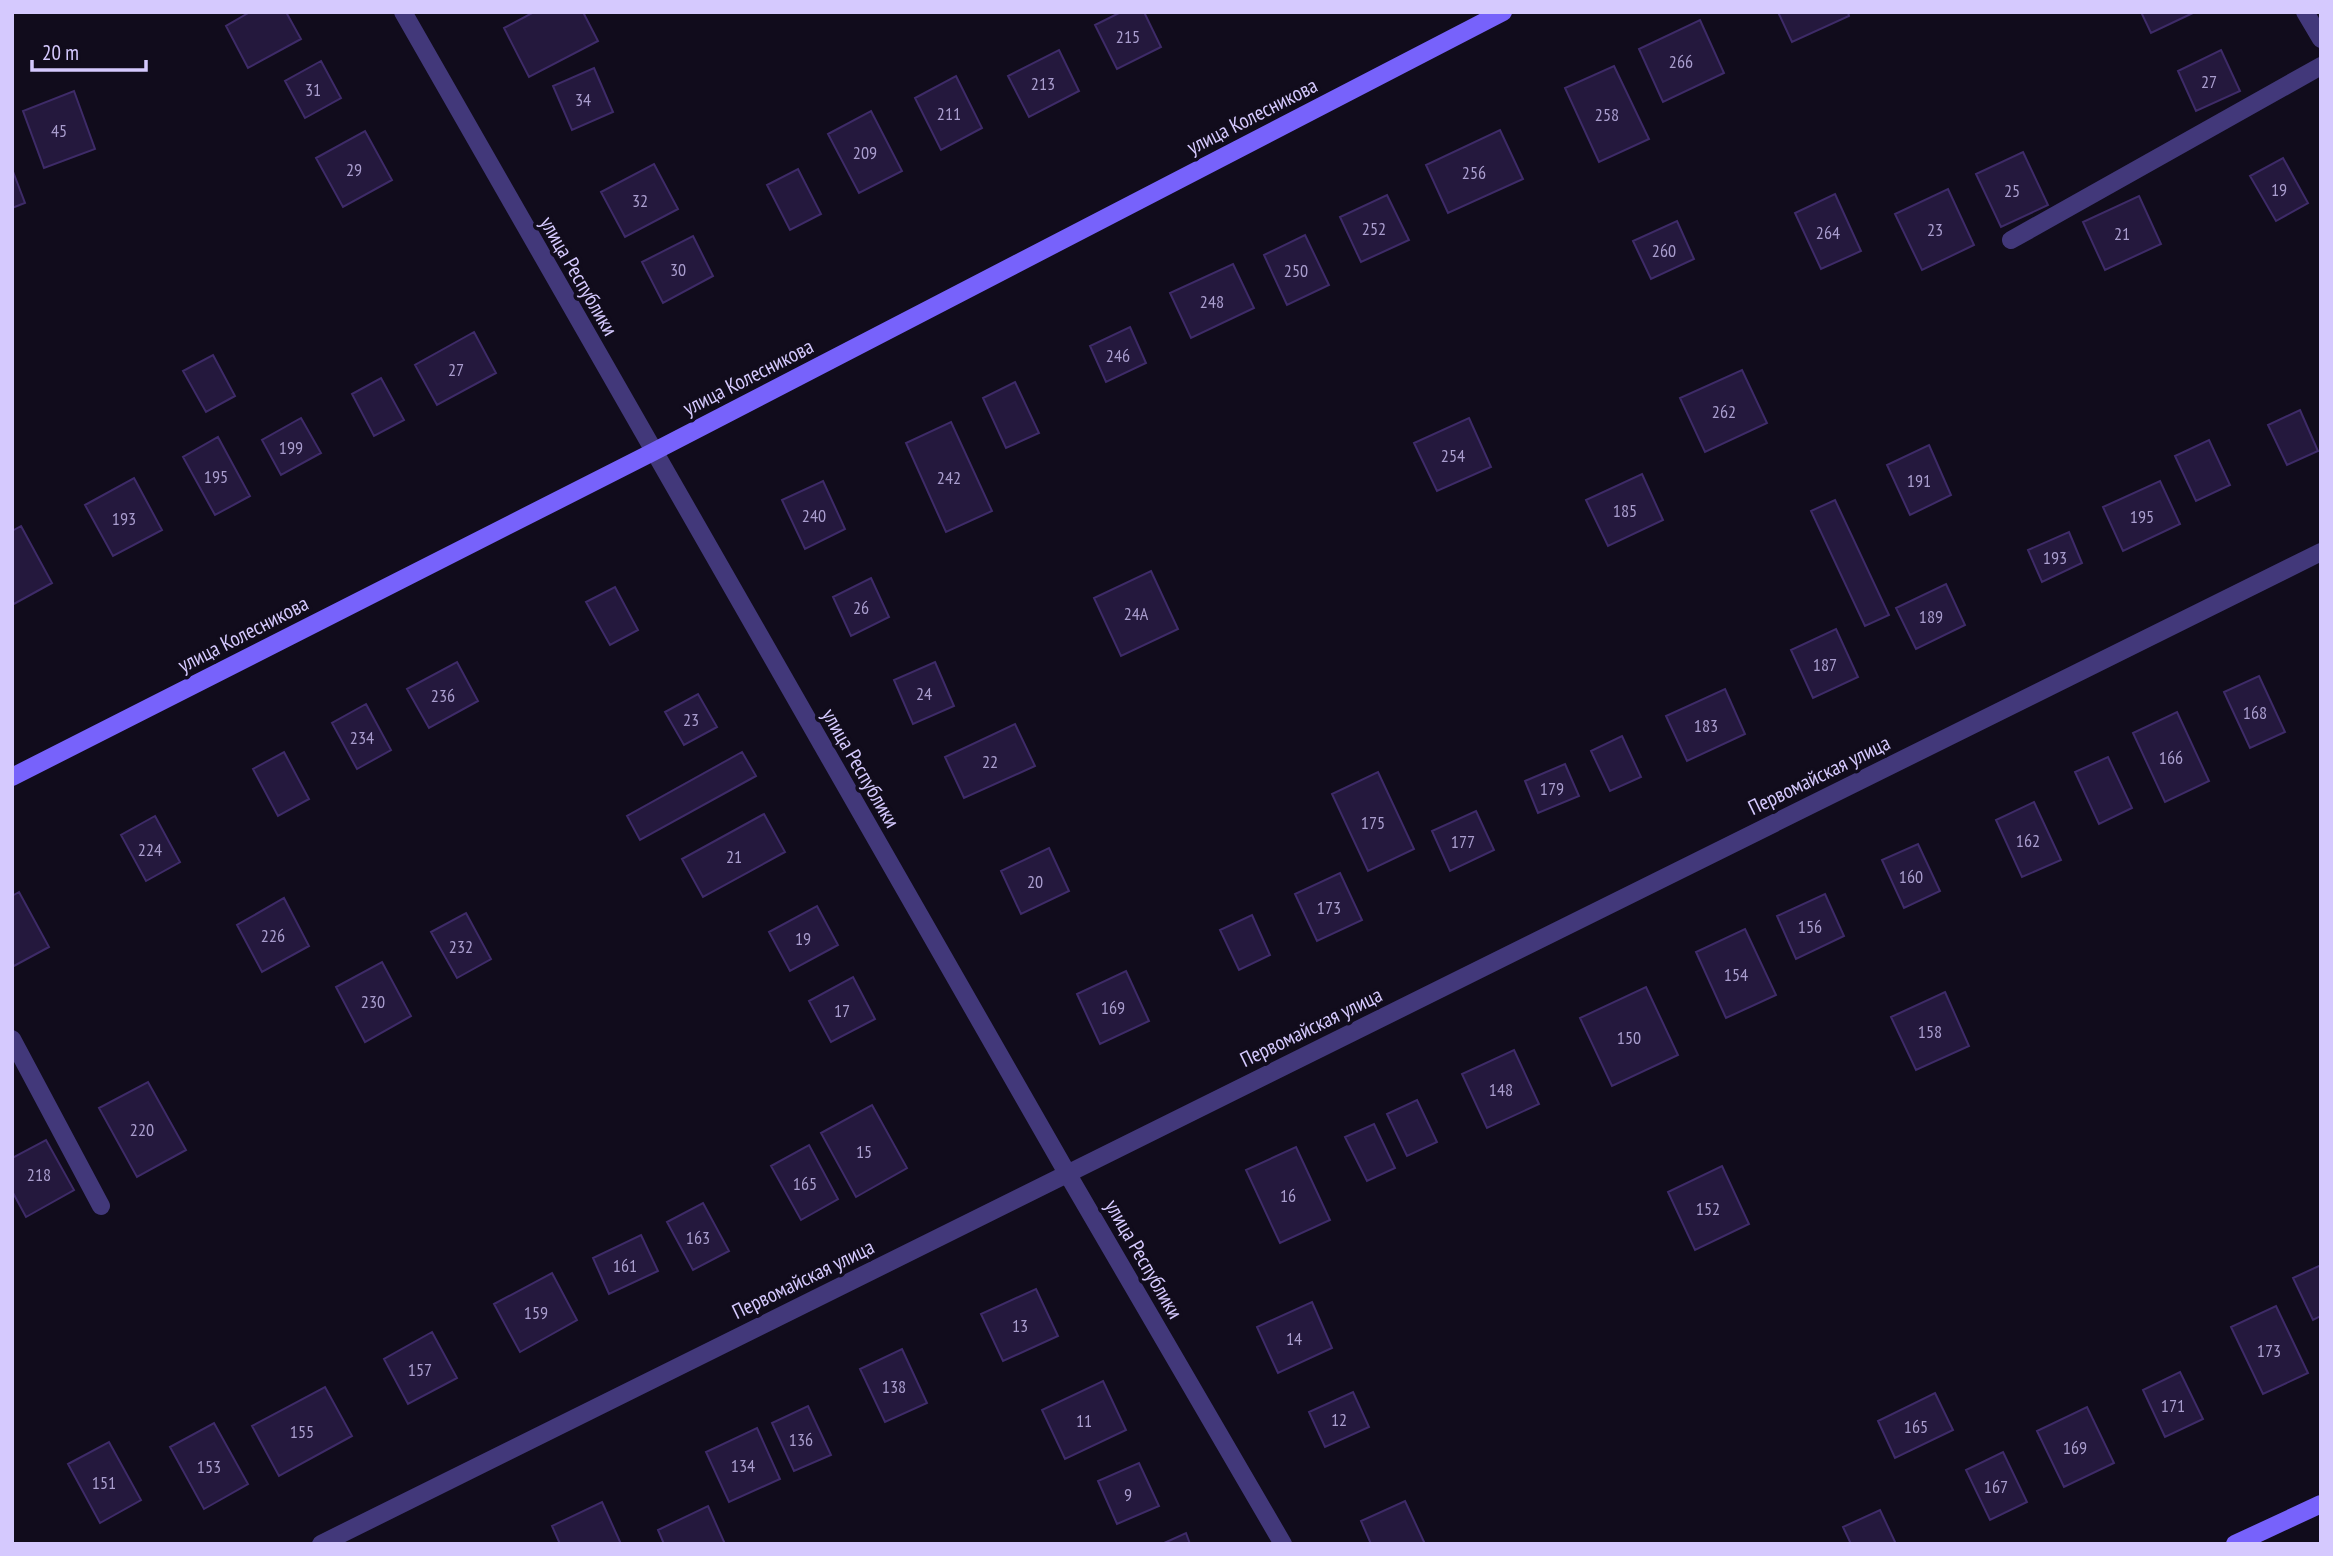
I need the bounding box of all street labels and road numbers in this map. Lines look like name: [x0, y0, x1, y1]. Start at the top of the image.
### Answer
street label: улица Колесникова: [1182, 72, 1322, 160]
street label: улица Республики: [534, 211, 624, 341]
street label: улица Колесникова: [678, 333, 818, 421]
street label: улица Колесникова: [173, 590, 313, 678]
street label: улица Республики: [816, 703, 906, 833]
street label: Первомайская улица: [1744, 729, 1894, 821]
street label: Первомайская улица: [1236, 981, 1386, 1073]
street label: улица Республики: [1099, 1194, 1189, 1324]
street label: Первомайская улица: [728, 1233, 878, 1325]

